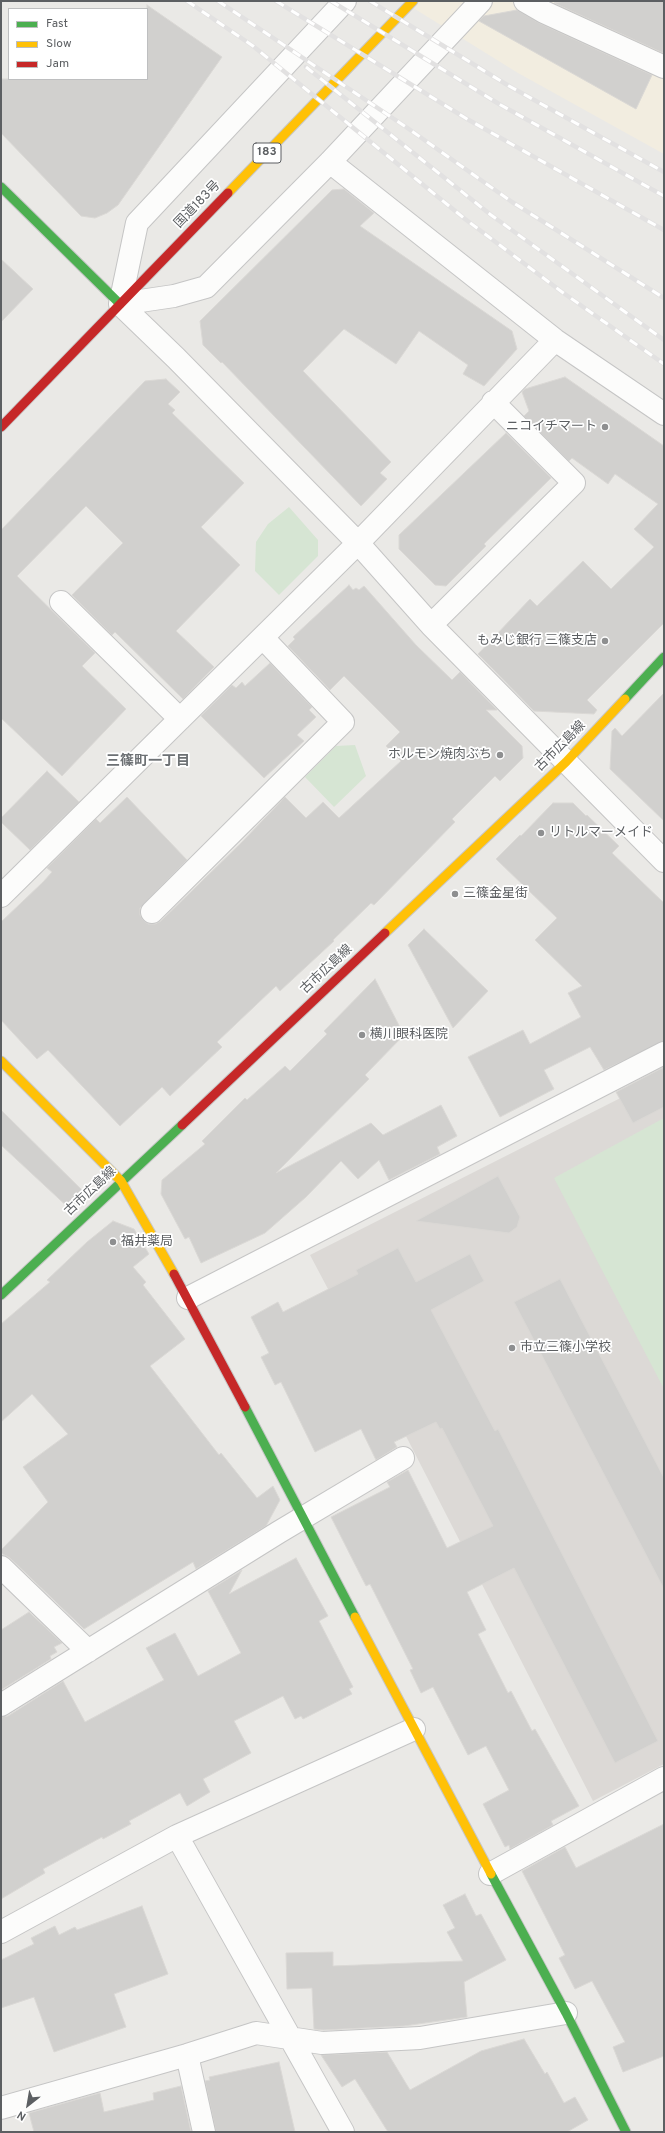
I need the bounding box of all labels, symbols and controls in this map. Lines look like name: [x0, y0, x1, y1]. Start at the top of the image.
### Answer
legend: [8, 8, 148, 80]
text: Fast: [46, 16, 68, 32]
text: Slow: [46, 36, 72, 52]
text: Jam: [46, 56, 69, 72]
road number: 183: [253, 143, 281, 163]
street label: 国道183号: [172, 178, 224, 232]
place label: ニコイチマート: [506, 419, 597, 435]
marker: ニコイチマート: [600, 422, 610, 432]
place label: もみじ銀行 三篠支店: [477, 633, 597, 649]
marker: もみじ銀行 三篠支店: [600, 636, 610, 646]
street label: 古市広島線: [533, 719, 589, 775]
place label: ホルモン焼肉ぶち: [388, 747, 492, 763]
marker: ホルモン焼肉ぶち: [495, 750, 505, 760]
district label: 三篠町一丁目: [106, 754, 190, 770]
place label: リトルマーメイド: [549, 825, 653, 841]
marker: リトルマーメイド: [536, 828, 546, 838]
place label: 三篠金星街: [463, 886, 528, 902]
marker: 三篠金星街: [450, 889, 460, 899]
street label: 古市広島線: [298, 942, 356, 998]
place label: 横川眼科医院: [370, 1027, 448, 1043]
marker: 横川眼科医院: [357, 1030, 367, 1040]
street label: 古市広島線: [62, 1164, 120, 1220]
place label: 福井薬局: [121, 1234, 173, 1250]
marker: 福井薬局: [108, 1237, 118, 1247]
place label: 市立三篠小学校: [520, 1340, 611, 1356]
marker: 市立三篠小学校: [507, 1343, 517, 1353]
north arrow: [8, 2085, 48, 2125]
text: N: [15, 2107, 29, 2123]

